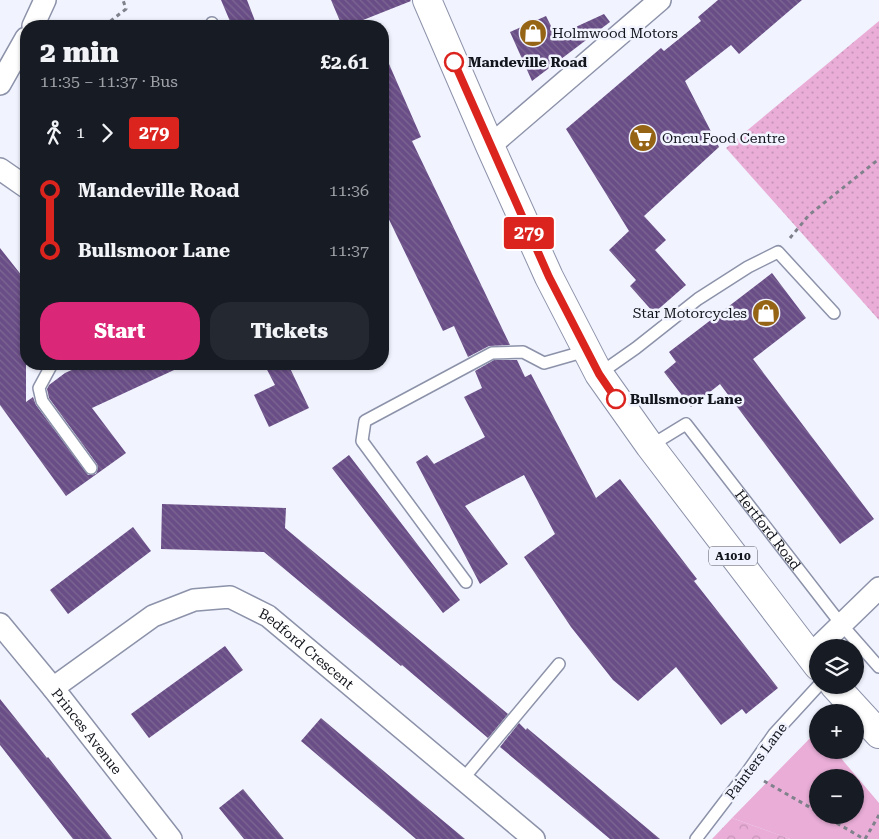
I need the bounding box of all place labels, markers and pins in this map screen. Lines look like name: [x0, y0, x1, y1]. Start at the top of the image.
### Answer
shop icon: Holmwood Motors: [518, 18, 548, 48]
place label: Holmwood Motors: [552, 25, 678, 41]
marker: Mandeville Road: [444, 52, 464, 72]
place label: Mandeville Road: [468, 54, 588, 70]
supermarket icon: Oncu Food Centre: [628, 123, 658, 153]
place label: Oncu Food Centre: [662, 130, 785, 146]
shop icon: Star Motorcycles: [751, 298, 781, 328]
place label: Star Motorcycles: [633, 305, 747, 321]
marker: Bullsmoor Lane: [606, 389, 626, 409]
place label: Bullsmoor Lane: [630, 391, 742, 407]

